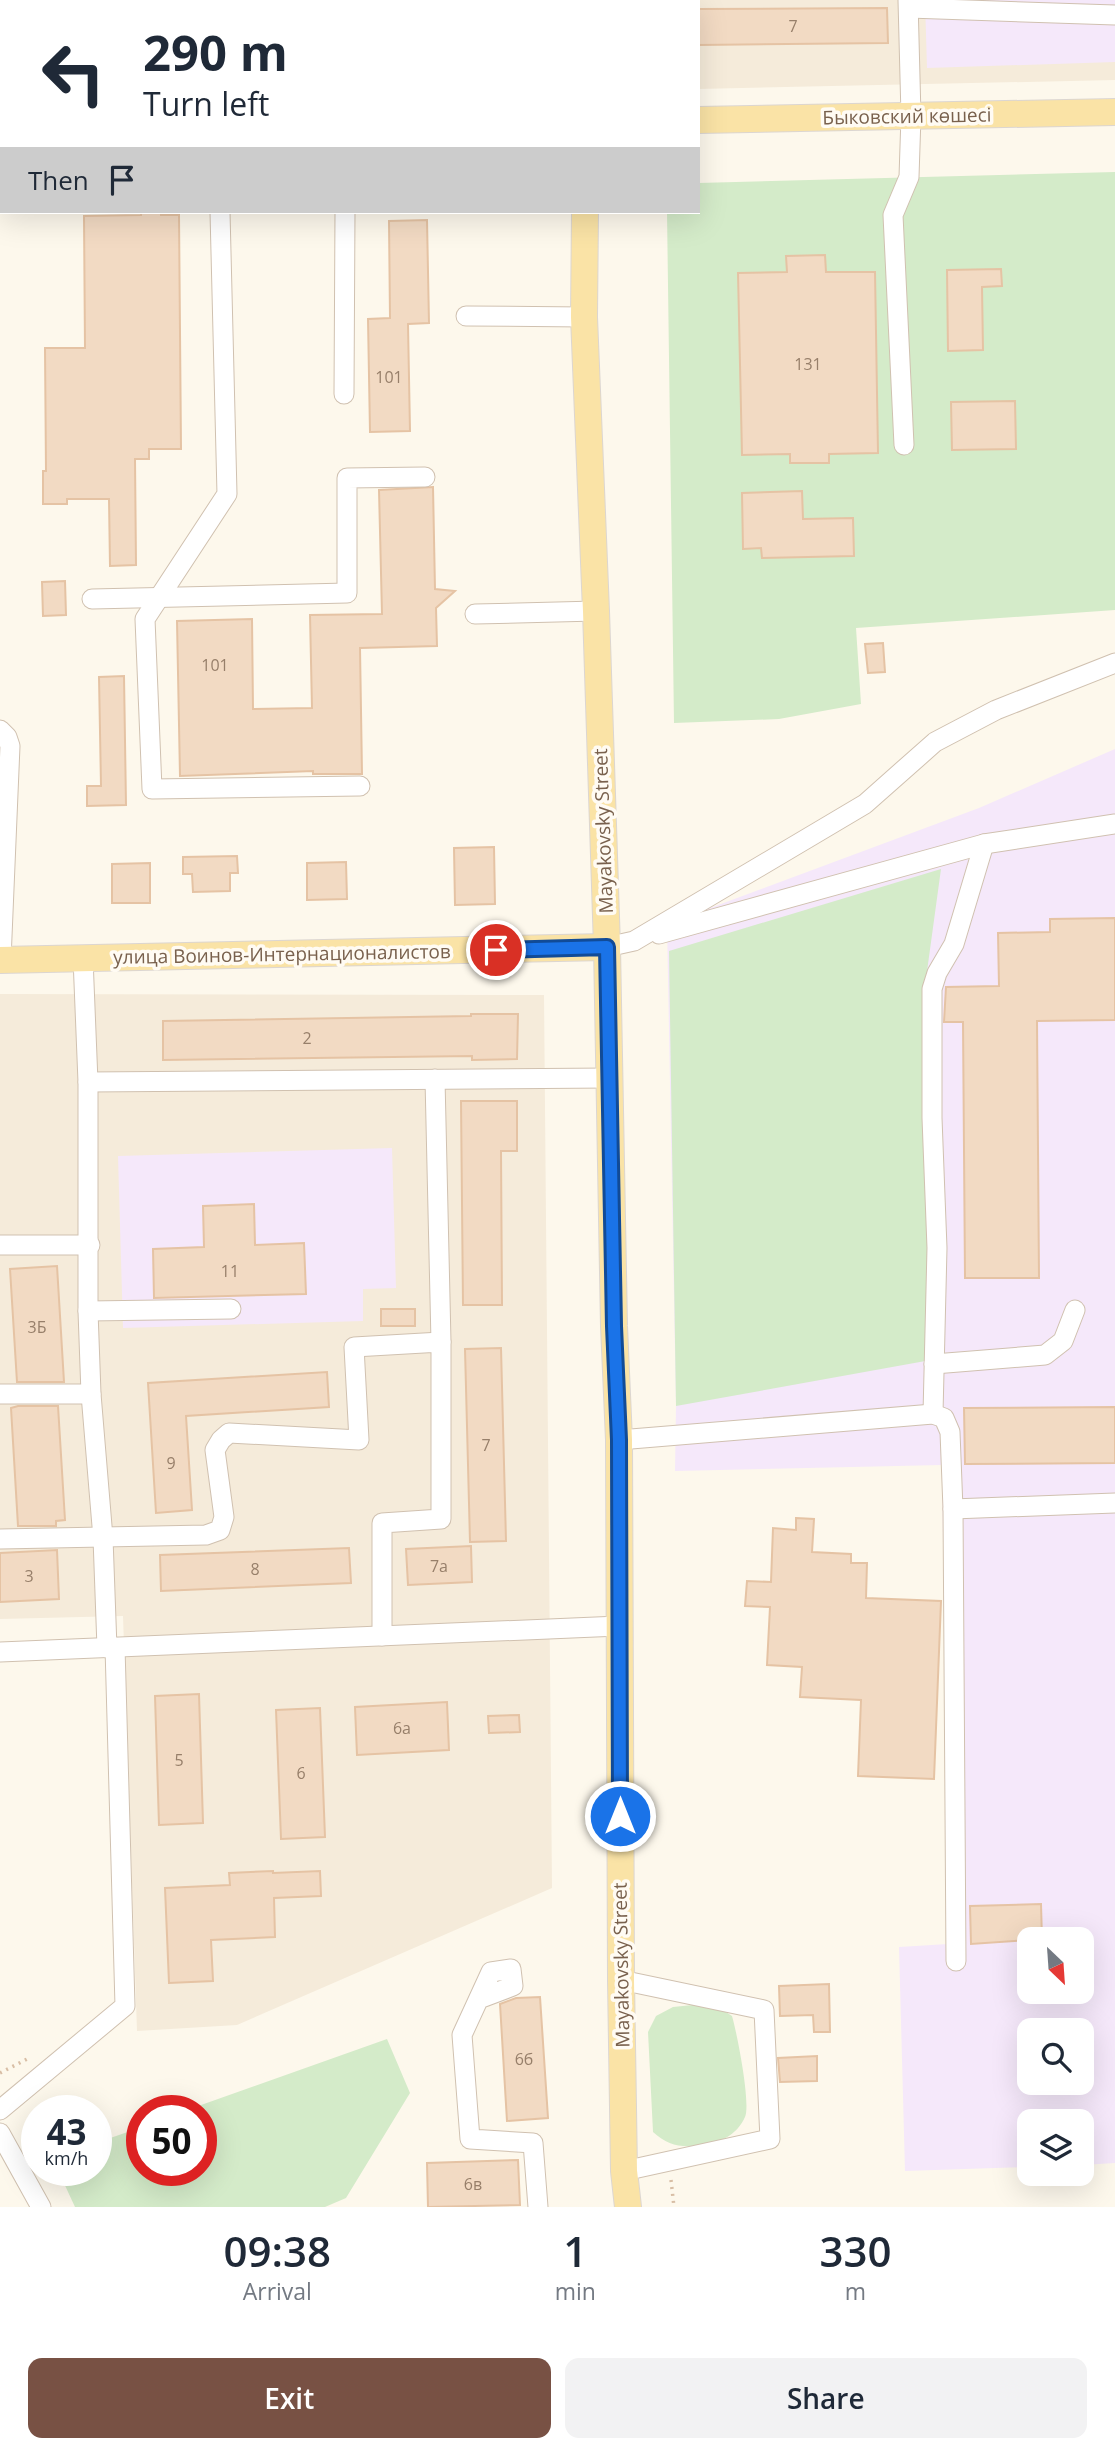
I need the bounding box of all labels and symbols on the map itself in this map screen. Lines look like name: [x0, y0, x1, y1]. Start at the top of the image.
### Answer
house number: 7: [788, 15, 798, 37]
street label: Быковский көшесі: [822, 102, 992, 130]
house number: 131: [794, 353, 822, 375]
house number: 101: [375, 366, 403, 388]
house number: 101: [201, 654, 229, 676]
street label: Mayakovsky Street: [587, 748, 619, 914]
pin: [466, 920, 526, 980]
street label: улица Воинов-Интернационалистов: [113, 938, 451, 970]
house number: 2: [302, 1027, 312, 1049]
house number: 11: [221, 1260, 239, 1282]
house number: 3Б: [28, 1316, 46, 1338]
house number: 7: [481, 1434, 491, 1456]
house number: 9: [166, 1452, 176, 1474]
house number: 7а: [430, 1555, 448, 1577]
house number: 8: [250, 1558, 260, 1580]
house number: 3: [24, 1565, 34, 1587]
house number: 6а: [393, 1717, 411, 1739]
house number: 5: [174, 1749, 184, 1771]
house number: 6: [296, 1762, 306, 1784]
position arrow: [583, 1779, 657, 1853]
street label: Mayakovsky Street: [607, 1882, 635, 2048]
north arrow: [1017, 1927, 1094, 2004]
house number: 6б: [515, 2048, 533, 2070]
speed limit sign: 50: [126, 2095, 217, 2186]
house number: 6в: [464, 2173, 482, 2195]

